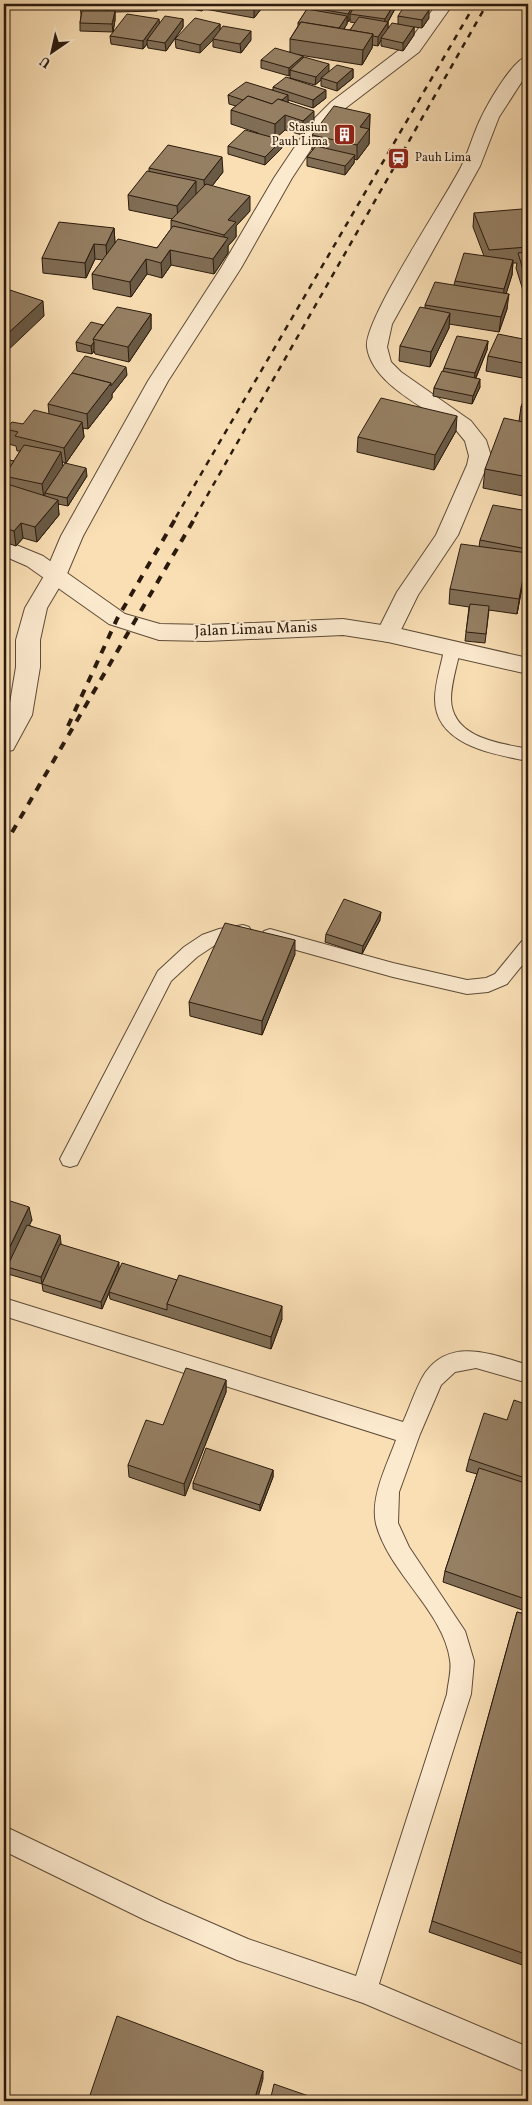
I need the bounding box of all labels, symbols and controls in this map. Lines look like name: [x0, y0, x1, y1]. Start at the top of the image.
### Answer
north arrow: [28, 28, 78, 78]
text: U: [36, 51, 55, 72]
place label: Stasiun Pauh Lima: [272, 120, 328, 150]
building icon: Stasiun Pauh Lima: [332, 123, 356, 147]
station icon: Pauh Lima: [387, 146, 411, 170]
place label: Pauh Lima: [415, 150, 471, 166]
street label: Jalan Limau Manis: [194, 617, 318, 643]

